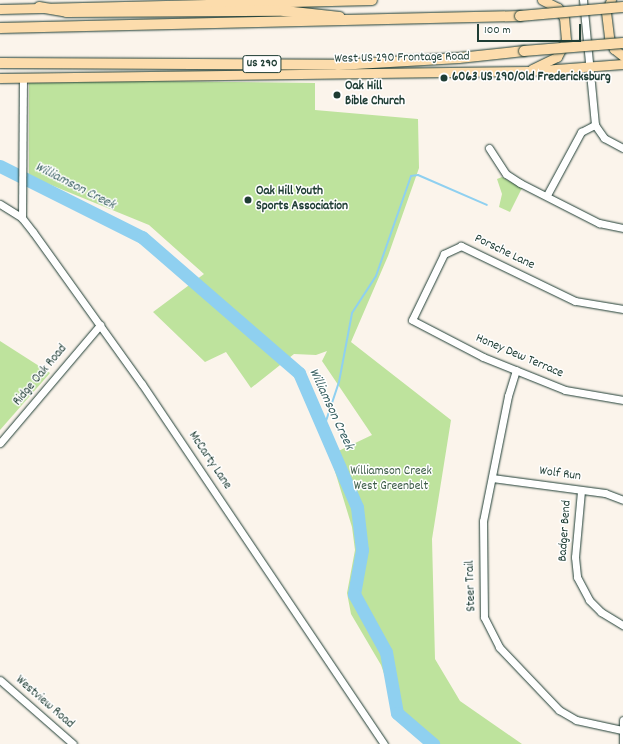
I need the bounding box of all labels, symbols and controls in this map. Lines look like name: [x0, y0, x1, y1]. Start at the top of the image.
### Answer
scale bar: [479, 16, 583, 42]
text: 100 m: [484, 22, 511, 39]
street label: West US 290 Frontage Road: [334, 50, 470, 68]
road number: US 290: [242, 54, 282, 74]
place label: 6063 US 290/Old Fredericksburg: [452, 70, 611, 86]
marker: 6063 US 290/Old Fredericksburg: [439, 73, 449, 83]
place label: Oak Hill Bible Church: [345, 80, 405, 111]
marker: Oak Hill Bible Church: [332, 90, 342, 100]
water label: Williamson Creek: [32, 159, 118, 213]
place label: Oak Hill Youth Sports Association: [256, 185, 348, 216]
marker: Oak Hill Youth Sports Association: [243, 195, 253, 205]
street label: Porsche Lane: [471, 232, 537, 274]
street label: Honey Dew Terrace: [473, 331, 565, 383]
street label: Ridge Oak Road: [11, 342, 71, 410]
water label: Williamson Creek: [305, 366, 357, 452]
street label: McCarty Lane: [184, 429, 234, 493]
street label: Wolf Run: [538, 464, 582, 486]
park label: Williamson Creek West Greenbelt: [350, 465, 432, 496]
street label: Badger Bend: [556, 500, 576, 562]
street label: Steer Trail: [463, 560, 481, 612]
street label: Westview Road: [11, 673, 77, 733]

